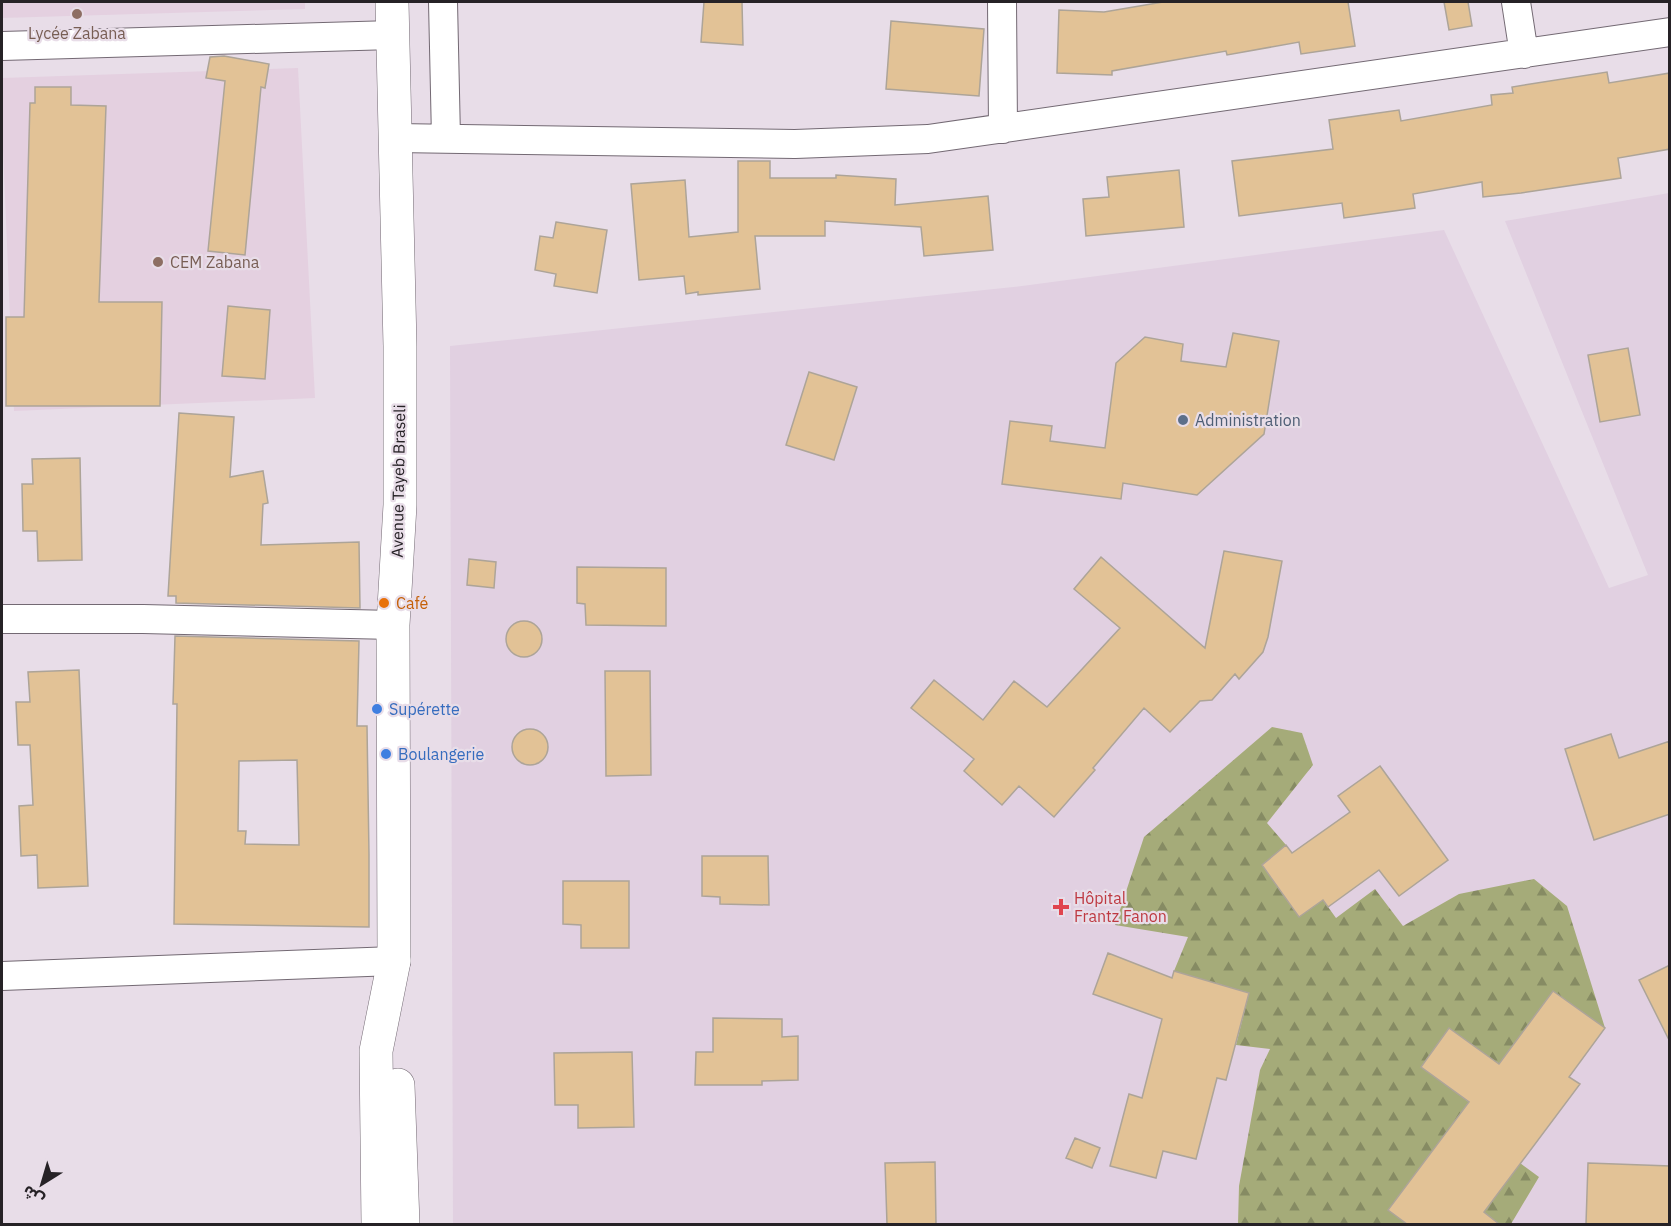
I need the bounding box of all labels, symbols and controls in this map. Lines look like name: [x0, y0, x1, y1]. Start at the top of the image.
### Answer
marker: Lycée Zabana: [70, 7, 84, 21]
place label: Lycée Zabana: [28, 23, 126, 43]
place label: CEM Zabana: [170, 252, 260, 272]
marker: CEM Zabana: [151, 255, 165, 269]
street label: Avenue Tayeb Braseli: [387, 404, 409, 558]
place label: Administration: [1195, 410, 1301, 430]
marker: Administration: [1176, 413, 1190, 427]
place label: Café: [396, 593, 429, 613]
marker: Café: [377, 596, 391, 610]
place label: Supérette: [389, 699, 460, 719]
marker: Supérette: [370, 702, 384, 716]
place label: Boulangerie: [398, 744, 484, 764]
marker: Boulangerie: [379, 747, 393, 761]
place label: Hôpital Frantz Fanon: [1074, 888, 1167, 926]
marker: Hôpital Frantz Fanon: [1052, 898, 1070, 916]
north arrow: [12, 1154, 72, 1214]
text: ش: [18, 1181, 48, 1211]

